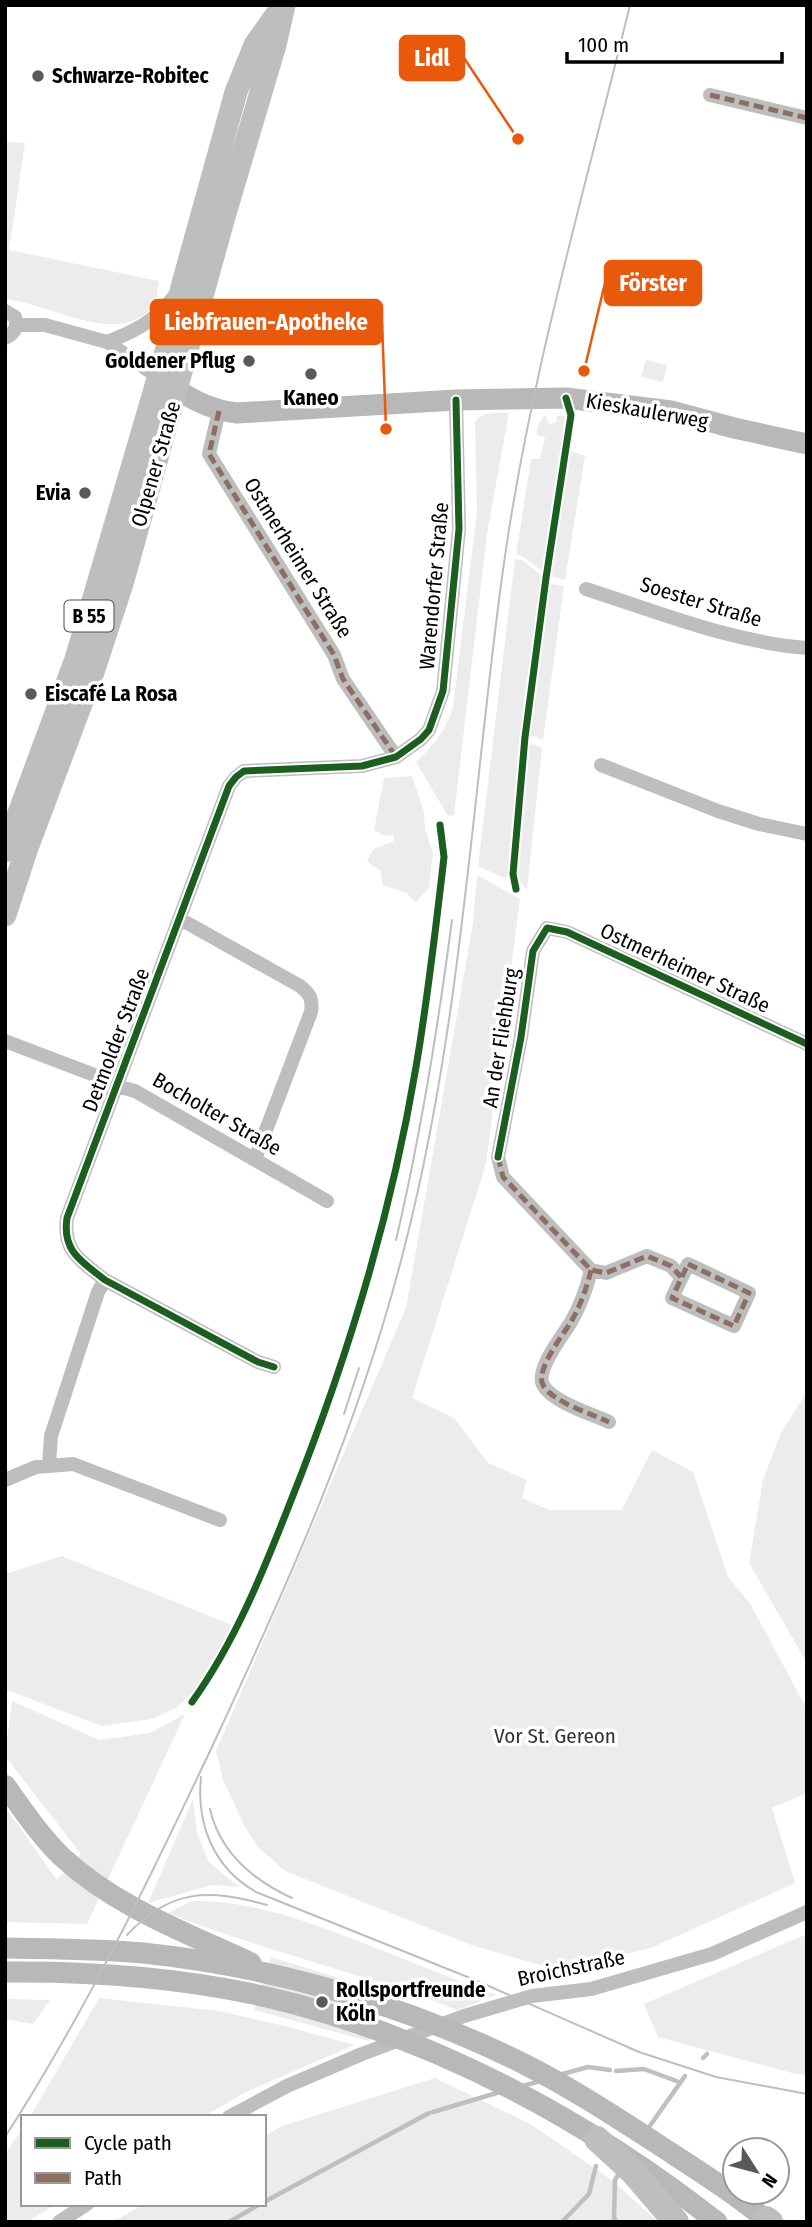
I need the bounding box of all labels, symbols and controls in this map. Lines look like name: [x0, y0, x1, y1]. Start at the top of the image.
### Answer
scale bar: [567, 21, 782, 65]
text: 100 m: [578, 32, 629, 58]
callout: Lidl: [400, 36, 464, 80]
text: Lidl: [414, 44, 450, 72]
place label: Schwarze-Robitec: [52, 63, 209, 89]
marker: Schwarze-Robitec: [30, 68, 46, 84]
callout: Förster: [605, 261, 701, 305]
text: Förster: [619, 269, 687, 297]
callout: Liebfrauen-Apotheke: [151, 300, 382, 344]
text: Liebfrauen-Apotheke: [164, 308, 368, 336]
place label: Goldener Pflug: [105, 348, 236, 374]
marker: Goldener Pflug: [241, 353, 257, 369]
marker: Kaneo: [303, 366, 319, 382]
place label: Kaneo: [283, 385, 339, 411]
street label: Kieskaulerweg: [584, 387, 710, 435]
street label: Olpener Straße: [126, 398, 186, 530]
street label: Ostmerheimer Straße: [238, 473, 358, 643]
place label: Evia: [36, 480, 71, 506]
marker: Evia: [77, 485, 93, 501]
street label: Warendorfer Straße: [414, 501, 454, 671]
street label: Soester Straße: [637, 571, 765, 633]
road number: B 55: [64, 600, 114, 632]
place label: Eiscafé La Rosa: [45, 681, 177, 707]
marker: Eiscafé La Rosa: [23, 686, 39, 702]
street label: Ostmerheimer Straße: [596, 917, 774, 1019]
street label: Detmolder Straße: [77, 964, 155, 1116]
street label: An der Fliehburg: [477, 966, 525, 1110]
street label: Bocholter Straße: [148, 1067, 286, 1161]
park label: Vor St. Gereon: [494, 1723, 616, 1749]
street label: Broichstraße: [515, 1944, 627, 1992]
place label: Rollsportfreunde Köln: [336, 1977, 486, 2027]
marker: Rollsportfreunde Köln: [314, 1994, 330, 2010]
legend: [21, 2115, 266, 2206]
text: Cycle path: [84, 2130, 172, 2156]
north arrow: [721, 2136, 791, 2206]
text: Path: [84, 2165, 122, 2191]
text: N: [757, 2169, 782, 2192]

